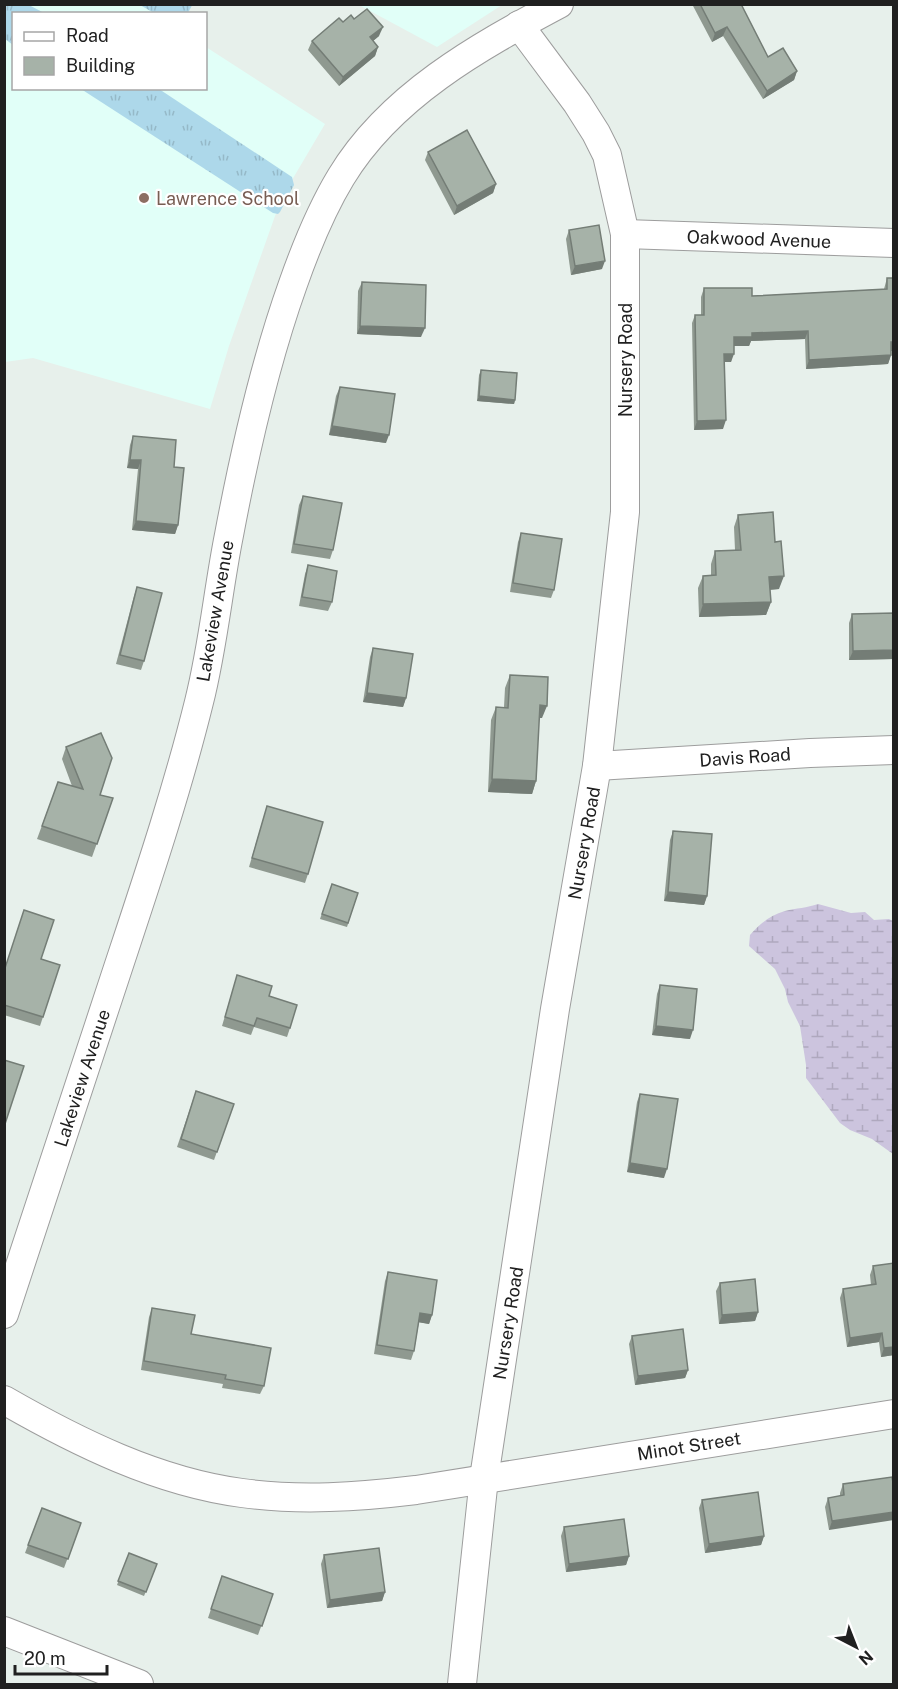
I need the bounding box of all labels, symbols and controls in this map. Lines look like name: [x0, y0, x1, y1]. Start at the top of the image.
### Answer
legend: [12, 12, 207, 90]
text: Road: [66, 25, 109, 46]
text: Building: [66, 55, 135, 76]
place label: Lawrence School: [156, 188, 299, 209]
marker: Lawrence School: [137, 191, 151, 205]
street label: Oakwood Avenue: [686, 226, 832, 252]
street label: Nursery Road: [615, 303, 636, 417]
street label: Lakeview Avenue: [192, 538, 238, 684]
street label: Davis Road: [699, 743, 791, 771]
street label: Nursery Road: [564, 785, 604, 901]
street label: Lakeview Avenue: [50, 1006, 114, 1150]
street label: Nursery Road: [489, 1265, 527, 1381]
street label: Minot Street: [636, 1427, 742, 1465]
north arrow: [826, 1617, 886, 1677]
scale bar: [15, 1638, 106, 1676]
text: N: [855, 1647, 877, 1669]
text: 20 m: [24, 1648, 66, 1669]

